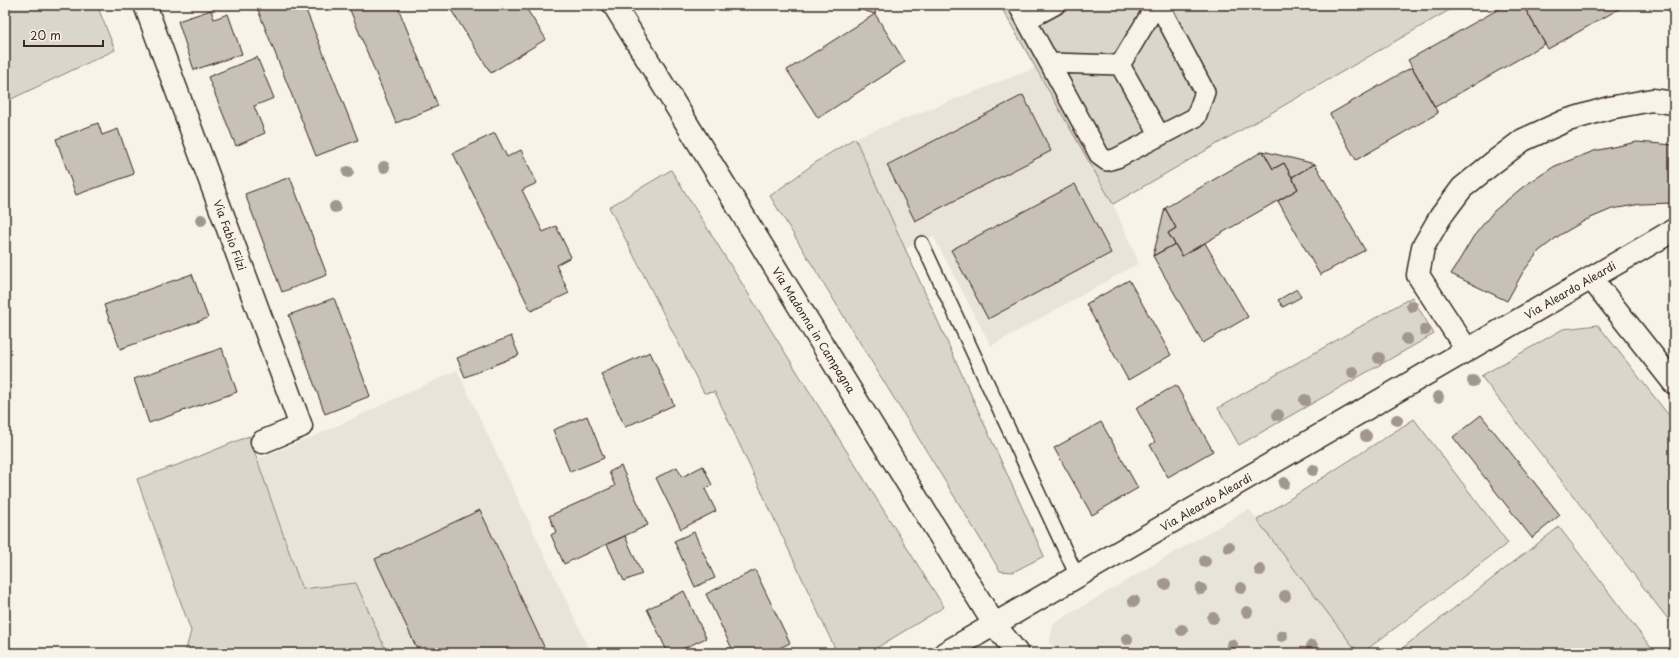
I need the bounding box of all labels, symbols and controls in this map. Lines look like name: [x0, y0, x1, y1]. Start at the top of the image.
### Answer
scale bar: [24, 22, 103, 48]
text: 20 m: [30, 26, 61, 44]
street label: Via Fabio Filzi: [209, 197, 251, 273]
street label: Via Aleardo Aleardi: [1521, 257, 1619, 323]
street label: Via Madonna in Campagna: [768, 264, 860, 397]
street label: Via Aleardo Aleardi: [1157, 469, 1255, 535]

